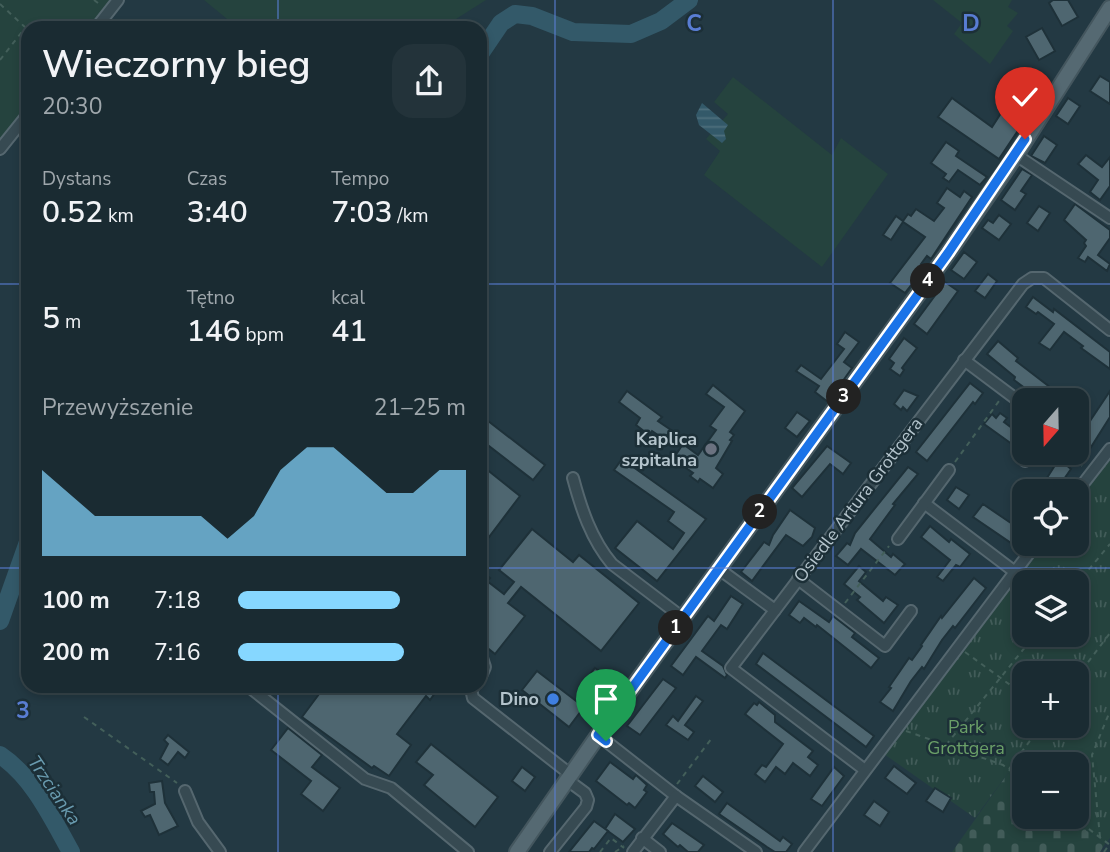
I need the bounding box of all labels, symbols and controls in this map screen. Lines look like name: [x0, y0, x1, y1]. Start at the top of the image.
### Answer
text: C: [686, 8, 702, 39]
text: D: [962, 8, 980, 39]
text: Wieczorny bieg: [42, 39, 311, 90]
button: share: [392, 44, 466, 118]
pin: [995, 67, 1055, 139]
icon: check: [1006, 78, 1044, 116]
text: 20:30: [42, 91, 102, 122]
text: Dystans: [42, 166, 111, 192]
text: Czas: [187, 166, 227, 192]
text: Tempo: [331, 166, 389, 192]
text: 0.52: [42, 192, 103, 233]
text: 3:40: [187, 192, 248, 233]
text: 7:03: [331, 192, 392, 233]
text: km: [103, 203, 134, 229]
text: /km: [392, 203, 428, 229]
pin: 4: [911, 264, 946, 298]
text: 4: [922, 267, 933, 293]
text: Tętno: [187, 285, 235, 311]
text: kcal: [331, 285, 365, 311]
text: 5: [42, 298, 60, 339]
text: m: [60, 309, 81, 335]
text: 146: [187, 311, 241, 352]
text: 41: [331, 311, 367, 352]
text: bpm: [241, 322, 284, 348]
pin: 3: [826, 380, 862, 414]
text: 3: [838, 383, 849, 409]
north arrow: [1012, 388, 1088, 466]
map controls: [1012, 388, 1089, 829]
text: Przewyższenie: [42, 392, 193, 423]
text: 21–25 m: [374, 392, 466, 423]
street label: Osiedle Artura Grottgera: [788, 413, 928, 587]
place label: Kaplica szpitalna: [622, 427, 697, 472]
marker: Kaplica szpitalna: [703, 441, 719, 457]
button: locate: [1012, 479, 1089, 556]
pin: 2: [742, 494, 778, 530]
text: 2: [754, 498, 765, 524]
button: layers: [1012, 570, 1089, 647]
text: 100 m: [42, 585, 110, 616]
text: 7:18: [154, 585, 201, 616]
pin: 1: [658, 610, 694, 646]
text: 1: [670, 614, 681, 640]
text: 200 m: [42, 637, 110, 668]
text: 7:16: [154, 637, 201, 668]
button: +: [1012, 661, 1089, 738]
pin: [576, 669, 636, 741]
icon: arrive: [587, 680, 625, 718]
place label: Dino: [500, 687, 539, 711]
marker: Dino: [545, 691, 561, 707]
text: 3: [16, 695, 30, 726]
park label: Park Grottgera: [927, 715, 1005, 760]
water label: Trzcianka: [21, 751, 87, 831]
button: −: [1012, 752, 1089, 829]

